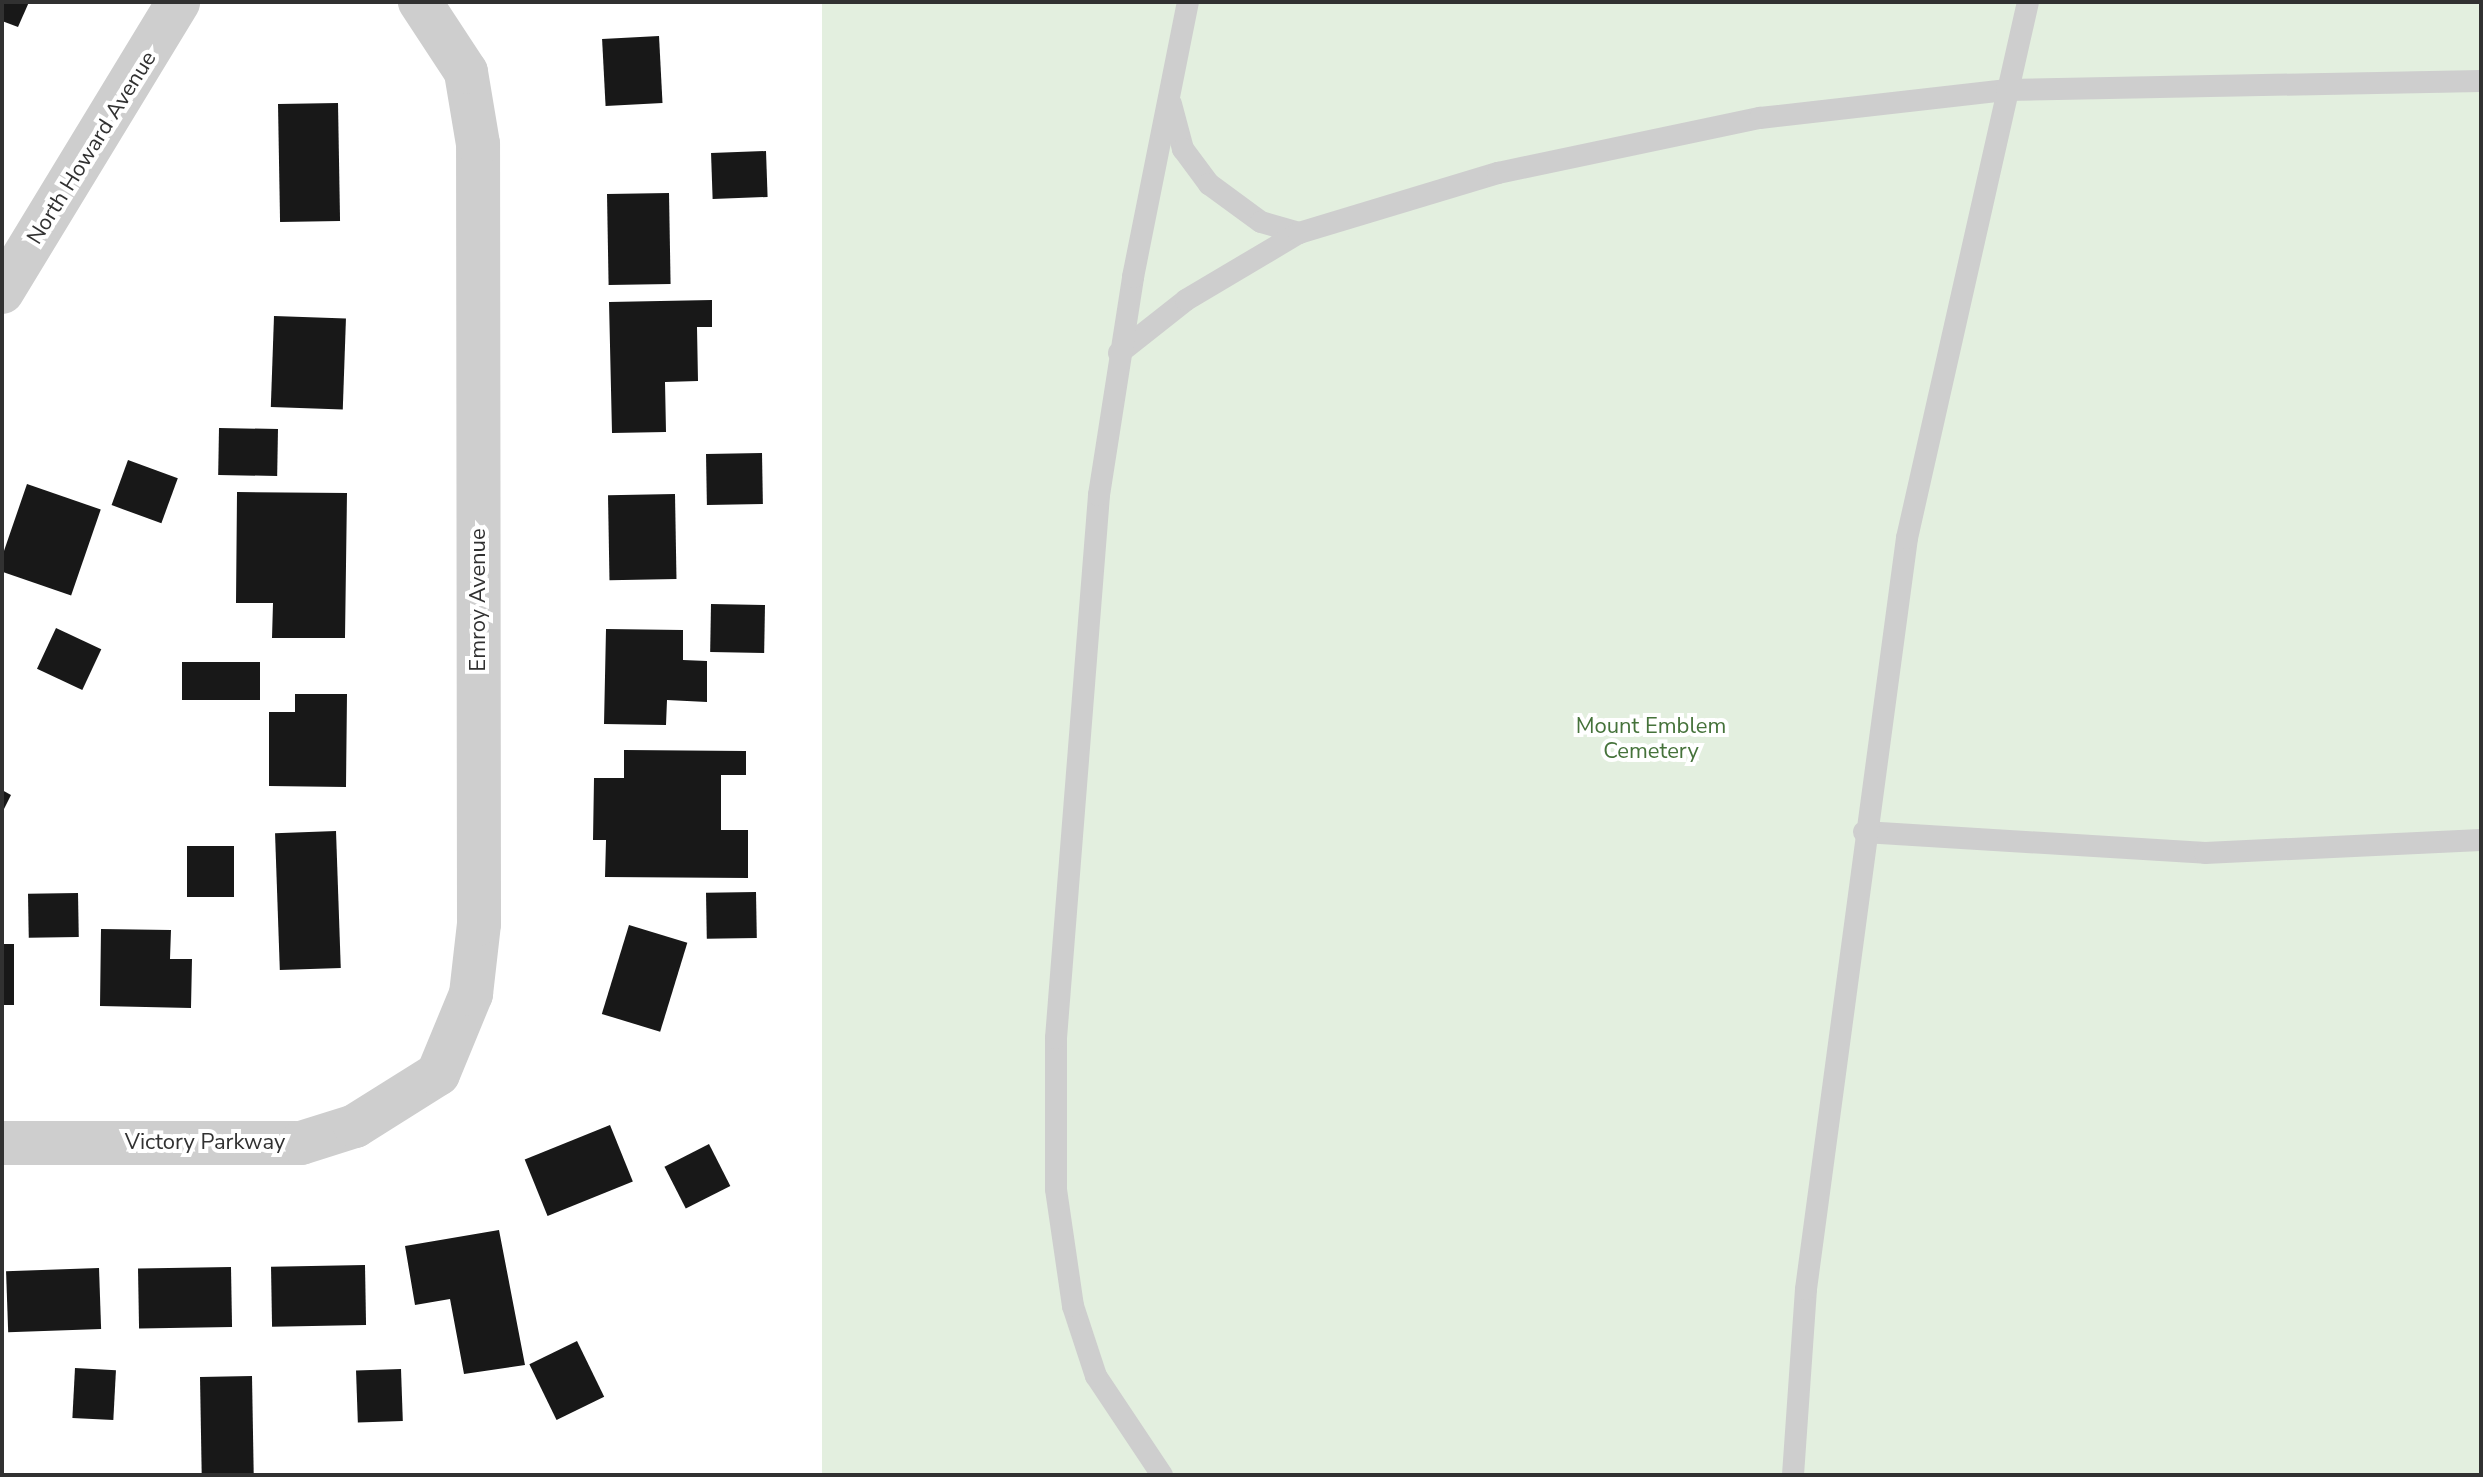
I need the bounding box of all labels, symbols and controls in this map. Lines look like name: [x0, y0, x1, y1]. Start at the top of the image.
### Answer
street label: North Howard Avenue: [22, 47, 162, 249]
street label: Emroy Avenue: [466, 528, 492, 672]
park label: Mount Emblem Cemetery: [1576, 713, 1726, 764]
street label: Victory Parkway: [125, 1130, 285, 1156]

